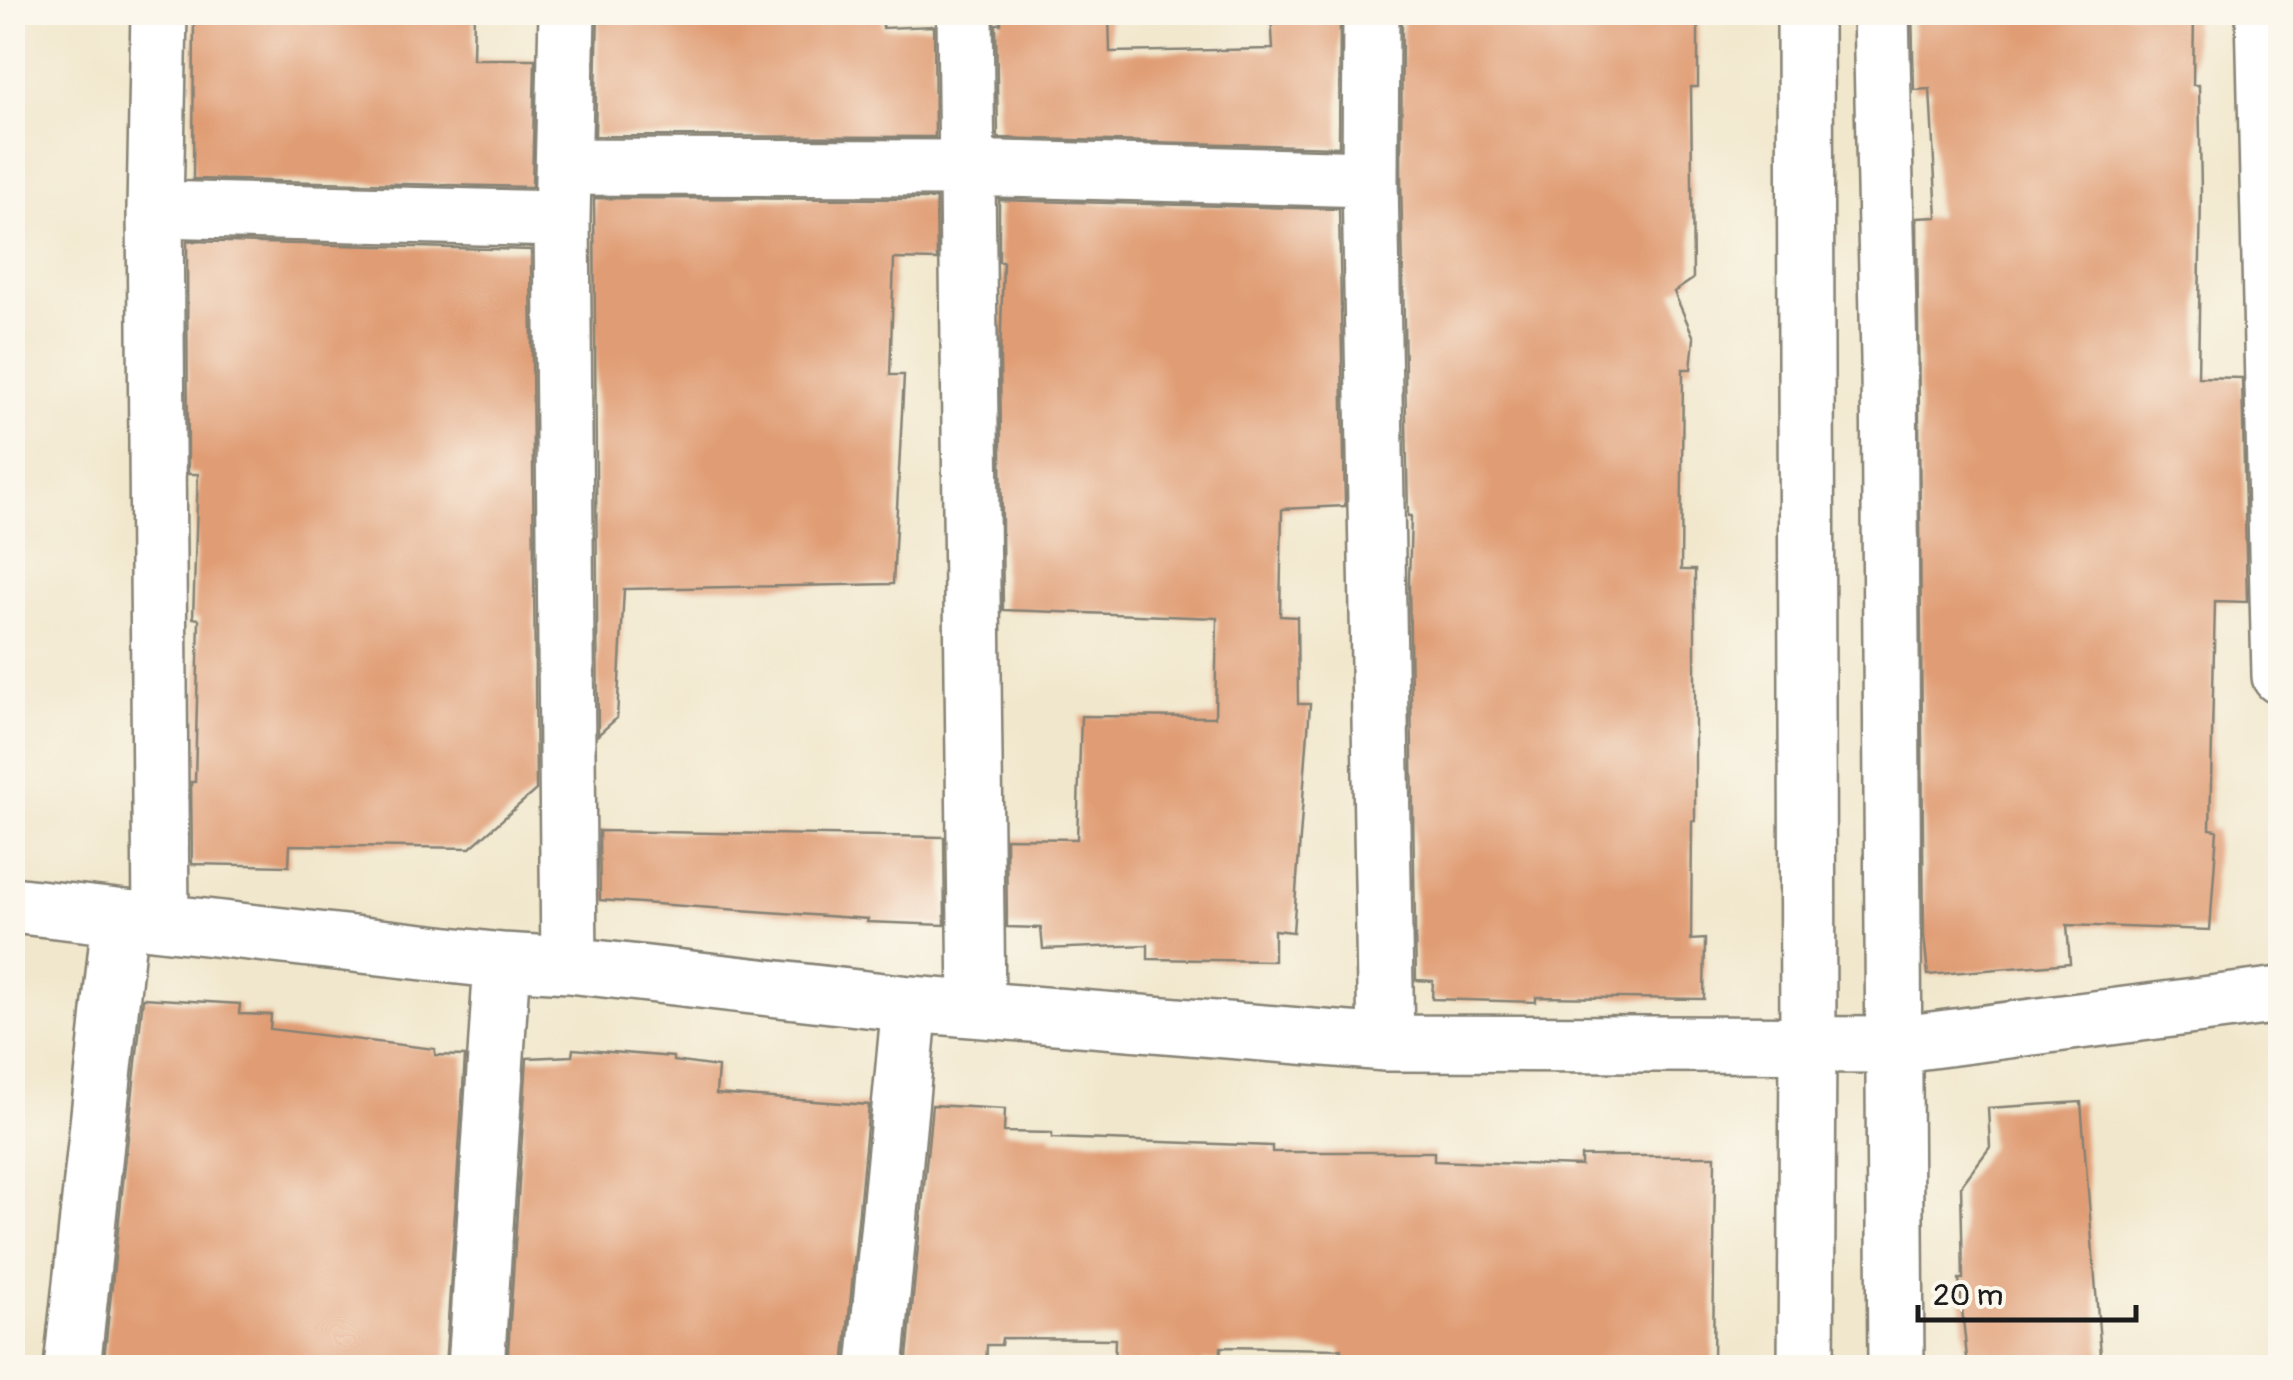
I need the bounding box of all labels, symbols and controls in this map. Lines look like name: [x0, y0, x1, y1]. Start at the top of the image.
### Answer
scale bar: [1918, 1260, 2136, 1322]
text: 20 m: [1933, 1277, 2003, 1314]

